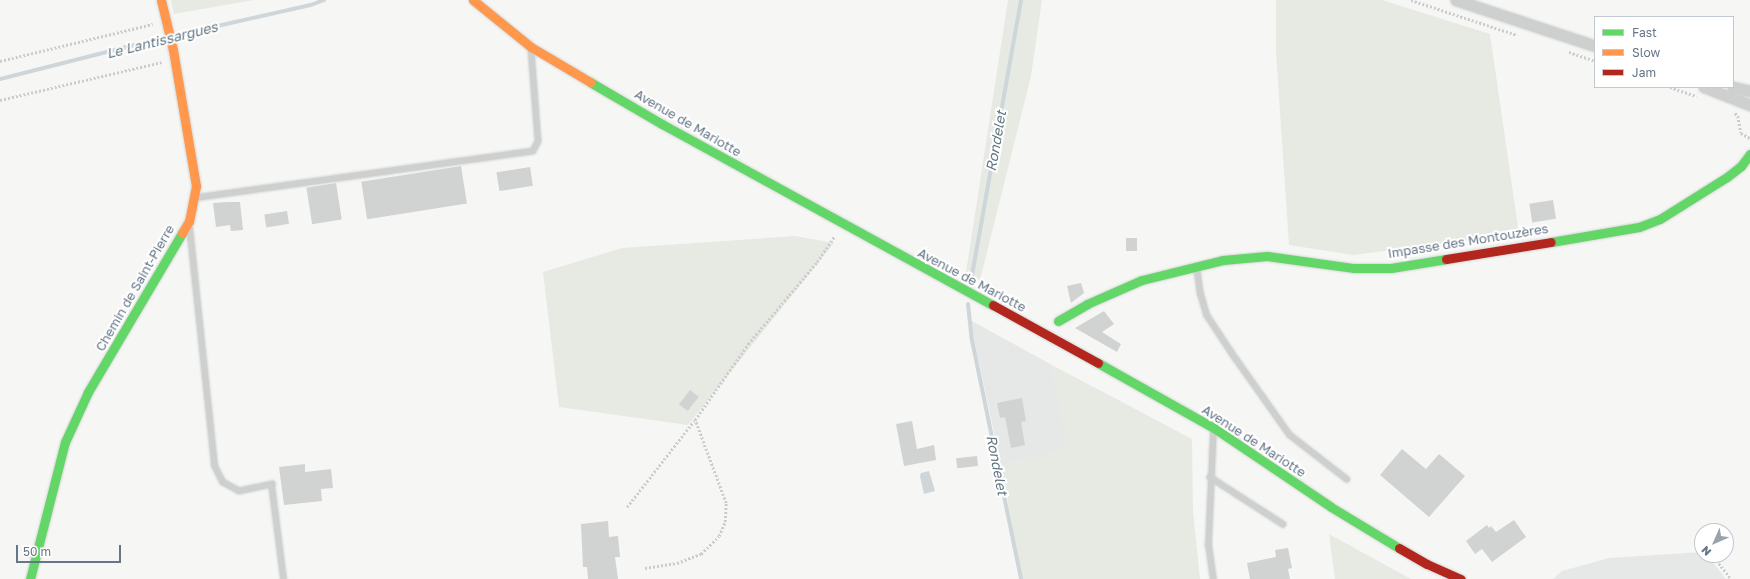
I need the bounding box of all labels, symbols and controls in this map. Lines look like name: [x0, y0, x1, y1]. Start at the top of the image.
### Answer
legend: [1594, 16, 1734, 88]
water label: Le Lantissargues: [105, 18, 219, 62]
text: Fast: [1632, 25, 1657, 40]
text: Slow: [1632, 45, 1660, 60]
text: Jam: [1632, 65, 1656, 80]
street label: Avenue de Mariotte: [632, 86, 744, 160]
water label: Rondelet: [982, 109, 1010, 173]
street label: Impasse des Montouzères: [1387, 221, 1549, 261]
street label: Chemin de Saint-Pierre: [92, 222, 178, 354]
street label: Avenue de Mariotte: [915, 245, 1029, 315]
street label: Avenue de Mariotte: [1199, 402, 1309, 480]
water label: Rondelet: [983, 433, 1011, 497]
north arrow: [1694, 523, 1734, 563]
scale bar: [18, 537, 123, 563]
text: 50 m: [23, 544, 51, 559]
text: N: [1698, 544, 1713, 559]

